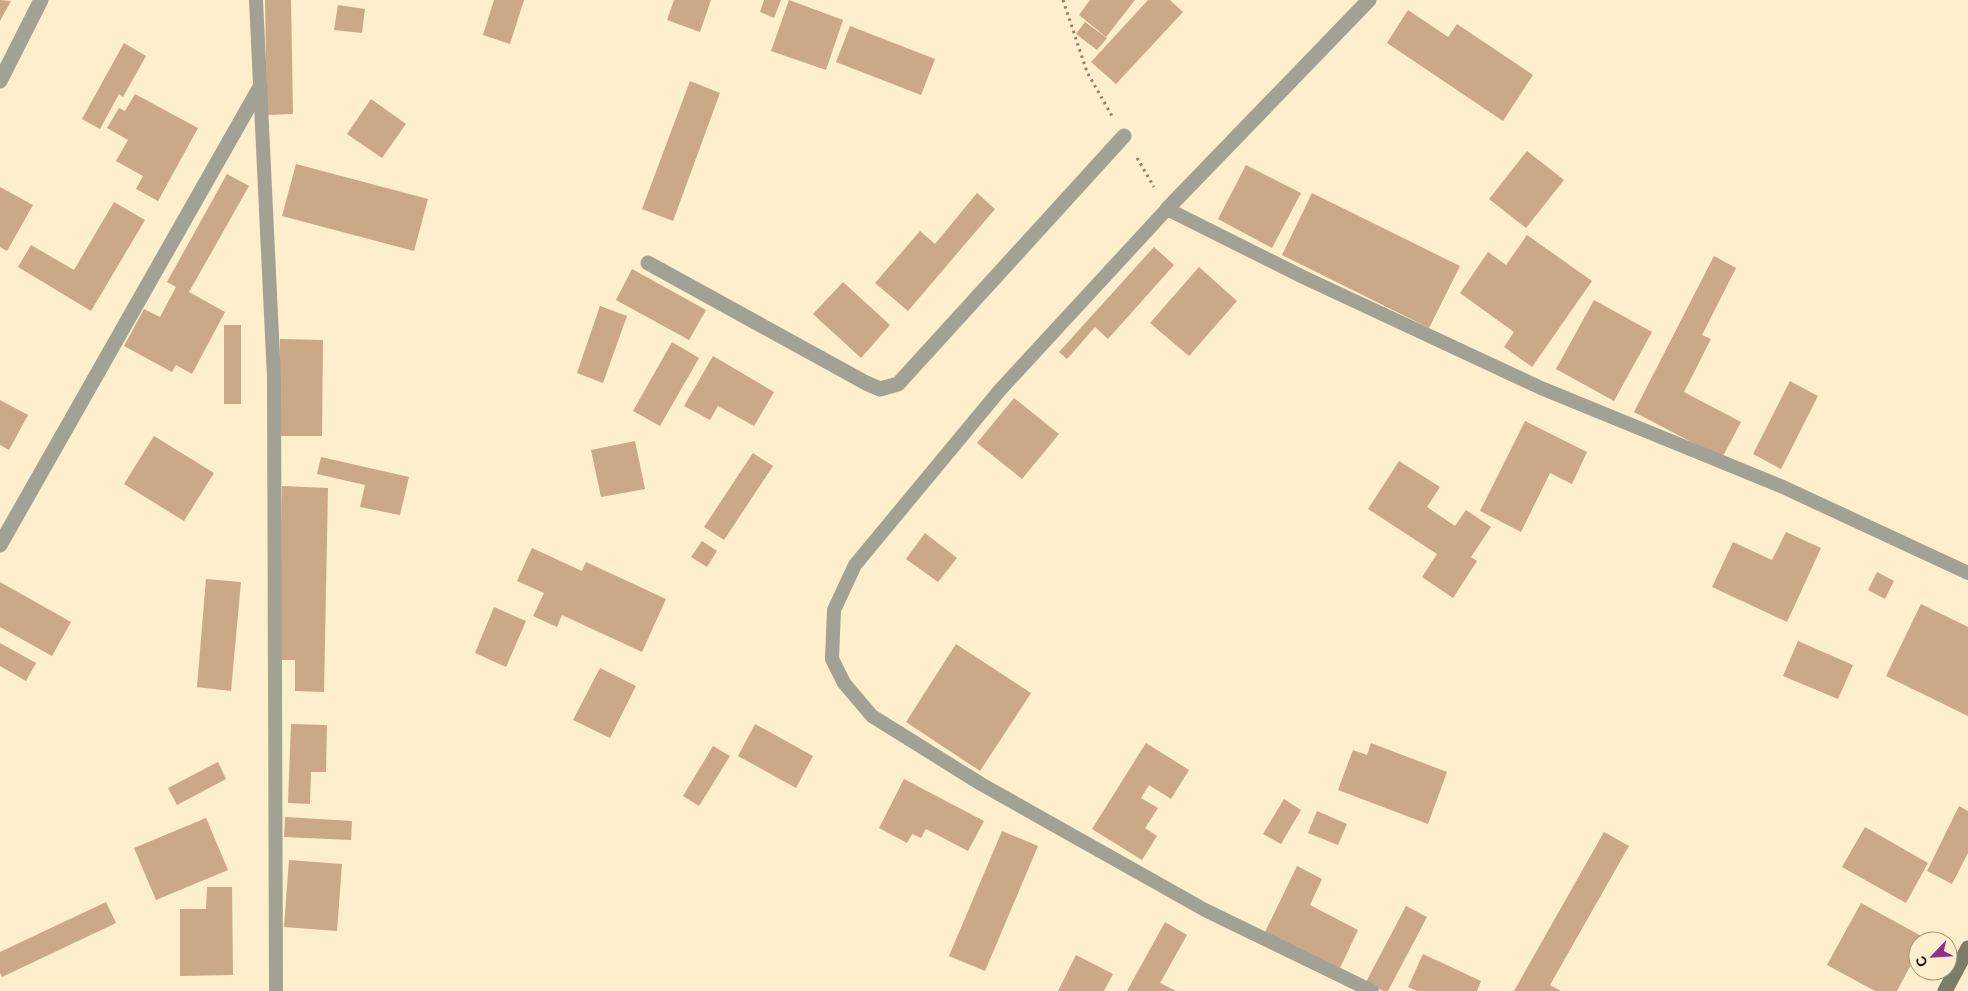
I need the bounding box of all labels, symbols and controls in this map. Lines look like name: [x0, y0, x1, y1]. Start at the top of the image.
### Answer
north arrow: [1908, 931, 1958, 981]
text: С: [1911, 954, 1931, 970]

